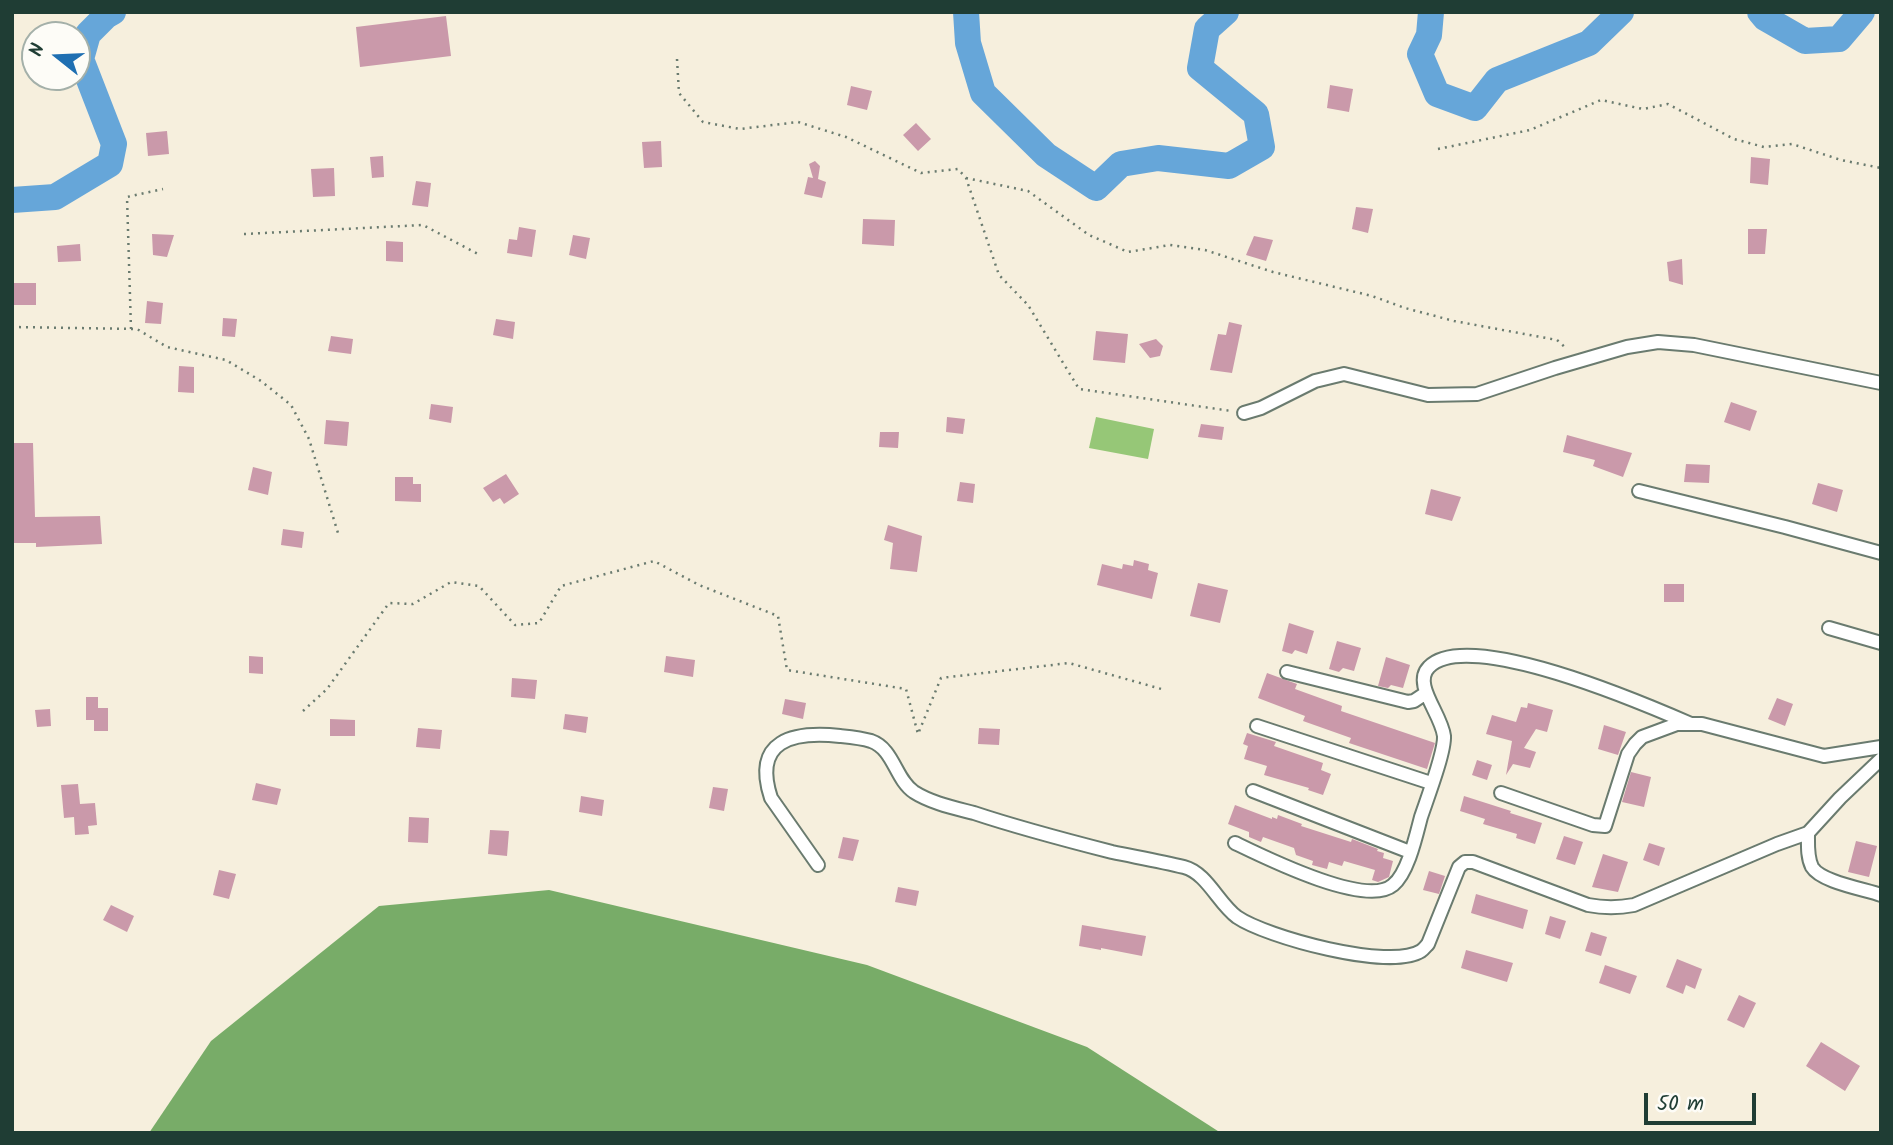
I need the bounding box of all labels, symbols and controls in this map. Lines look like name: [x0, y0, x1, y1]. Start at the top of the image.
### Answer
north arrow: [21, 21, 91, 91]
text: N: [22, 40, 54, 60]
scale bar: [1648, 1078, 1760, 1122]
text: 50 m: [1657, 1088, 1704, 1121]

